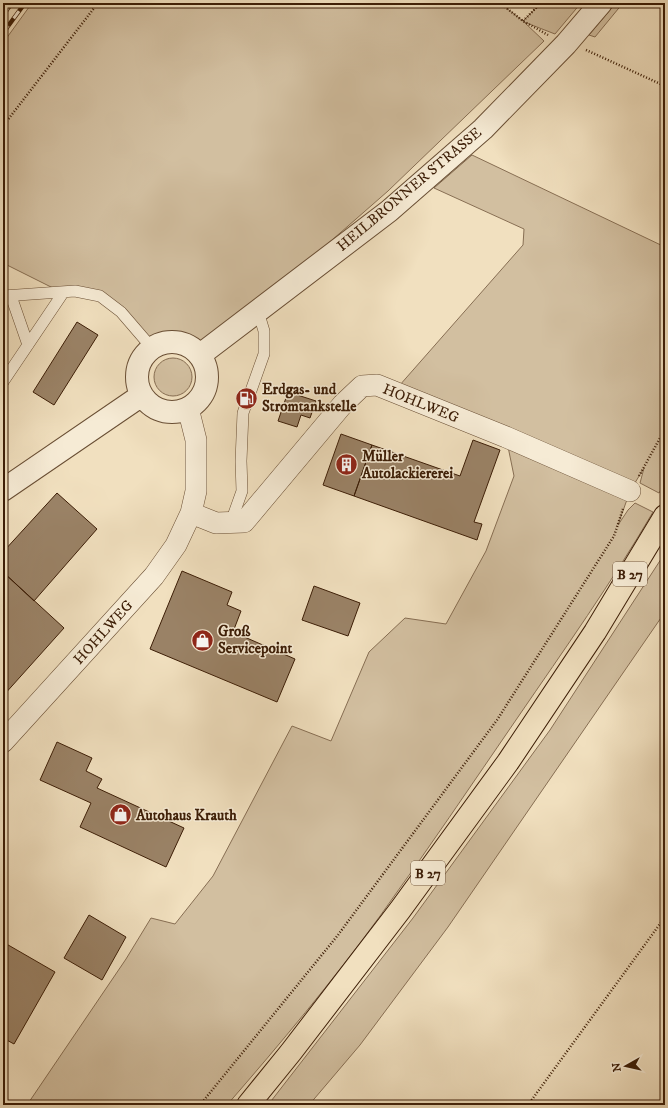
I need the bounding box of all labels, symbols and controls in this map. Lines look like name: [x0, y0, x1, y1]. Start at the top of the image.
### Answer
street label: HEILBRONNER STRASSE: [333, 123, 486, 256]
place label: Erdgas- und Stromtankstelle: [262, 380, 357, 416]
street label: HOHLWEG: [380, 380, 462, 428]
fuel station icon: Erdgas- und Stromtankstelle: [233, 385, 259, 411]
place label: Müller Autolackiererei: [361, 447, 453, 483]
building icon: Müller Autolackiererei: [334, 452, 360, 478]
road number: B 27: [613, 562, 647, 586]
street label: HOHLWEG: [69, 596, 138, 669]
place label: Groß Servicepoint: [218, 622, 292, 658]
shop icon: Groß Servicepoint: [189, 627, 215, 653]
shop icon: Autohaus Krauth: [108, 802, 134, 828]
place label: Autohaus Krauth: [135, 806, 237, 825]
road number: B 27: [411, 861, 445, 885]
north arrow: [606, 1046, 646, 1086]
text: N: [610, 1062, 625, 1073]

